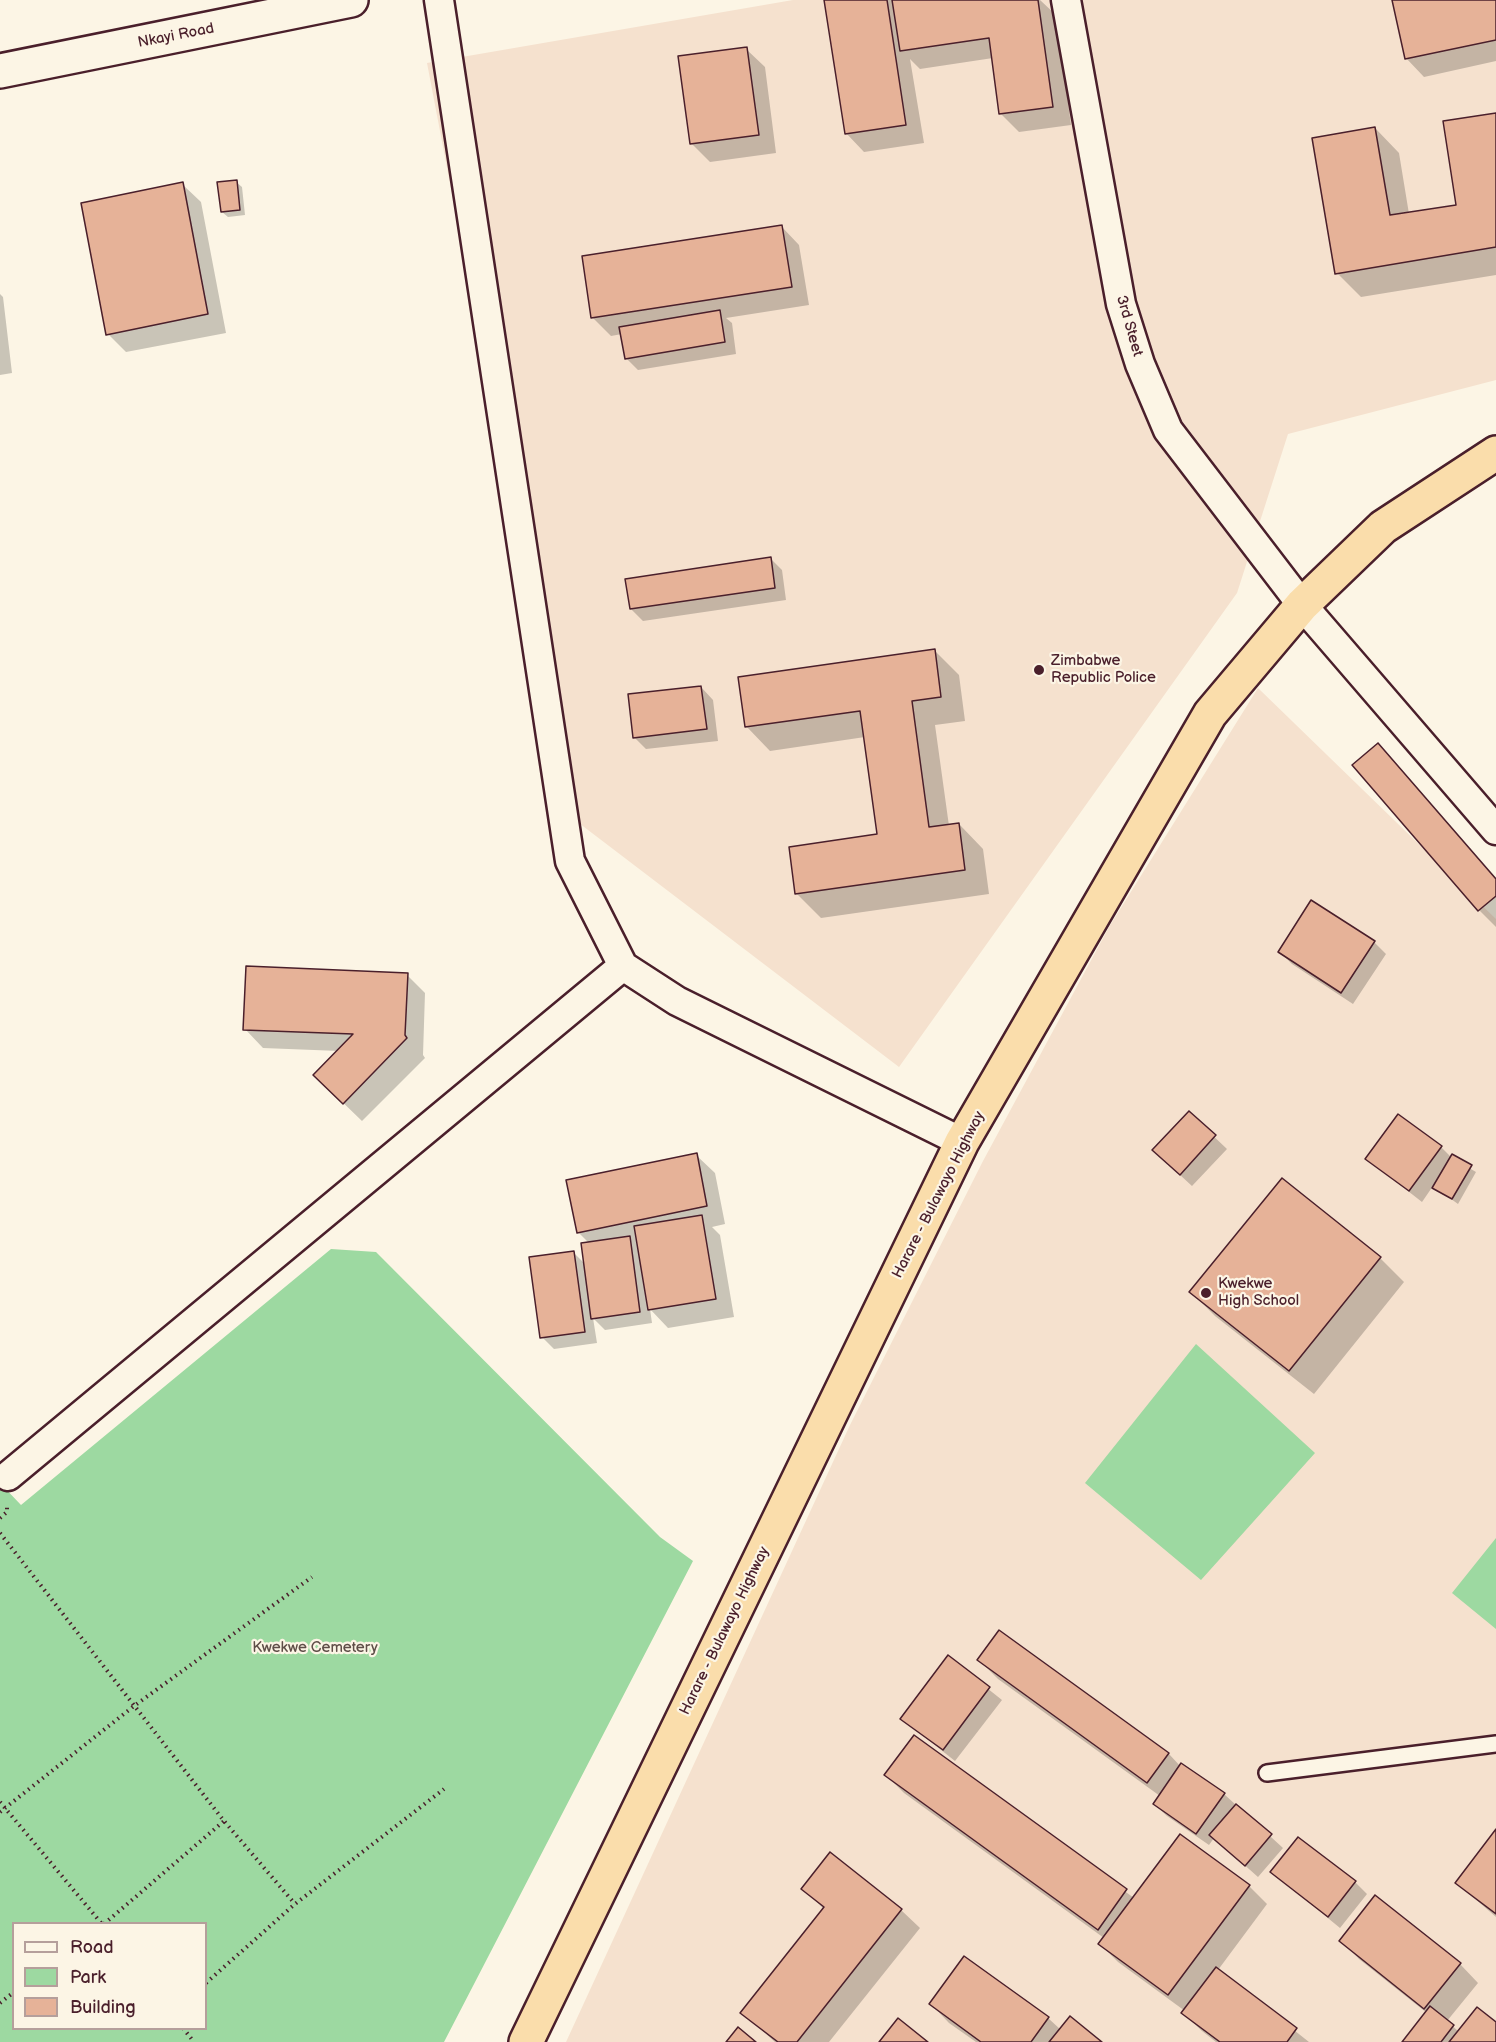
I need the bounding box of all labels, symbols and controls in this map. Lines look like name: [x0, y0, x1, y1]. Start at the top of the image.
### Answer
street label: Nkayi Road: [136, 20, 216, 52]
street label: 3rd Steet: [1112, 293, 1146, 359]
place label: Zimbabwe Republic Police: [1051, 652, 1156, 687]
marker: Zimbabwe Republic Police: [1032, 663, 1046, 677]
street label: Harare - Bulawayo Highway: [889, 1109, 989, 1281]
place label: Kwekwe High School: [1218, 1275, 1299, 1310]
marker: Kwekwe High School: [1199, 1286, 1213, 1300]
street label: Harare - Bulawayo Highway: [676, 1544, 774, 1718]
park label: Kwekwe Cemetery: [252, 1639, 378, 1657]
legend: [12, 1922, 207, 2030]
text: Road: [70, 1937, 114, 1958]
text: Park: [70, 1967, 106, 1988]
text: Building: [70, 1997, 136, 2018]

